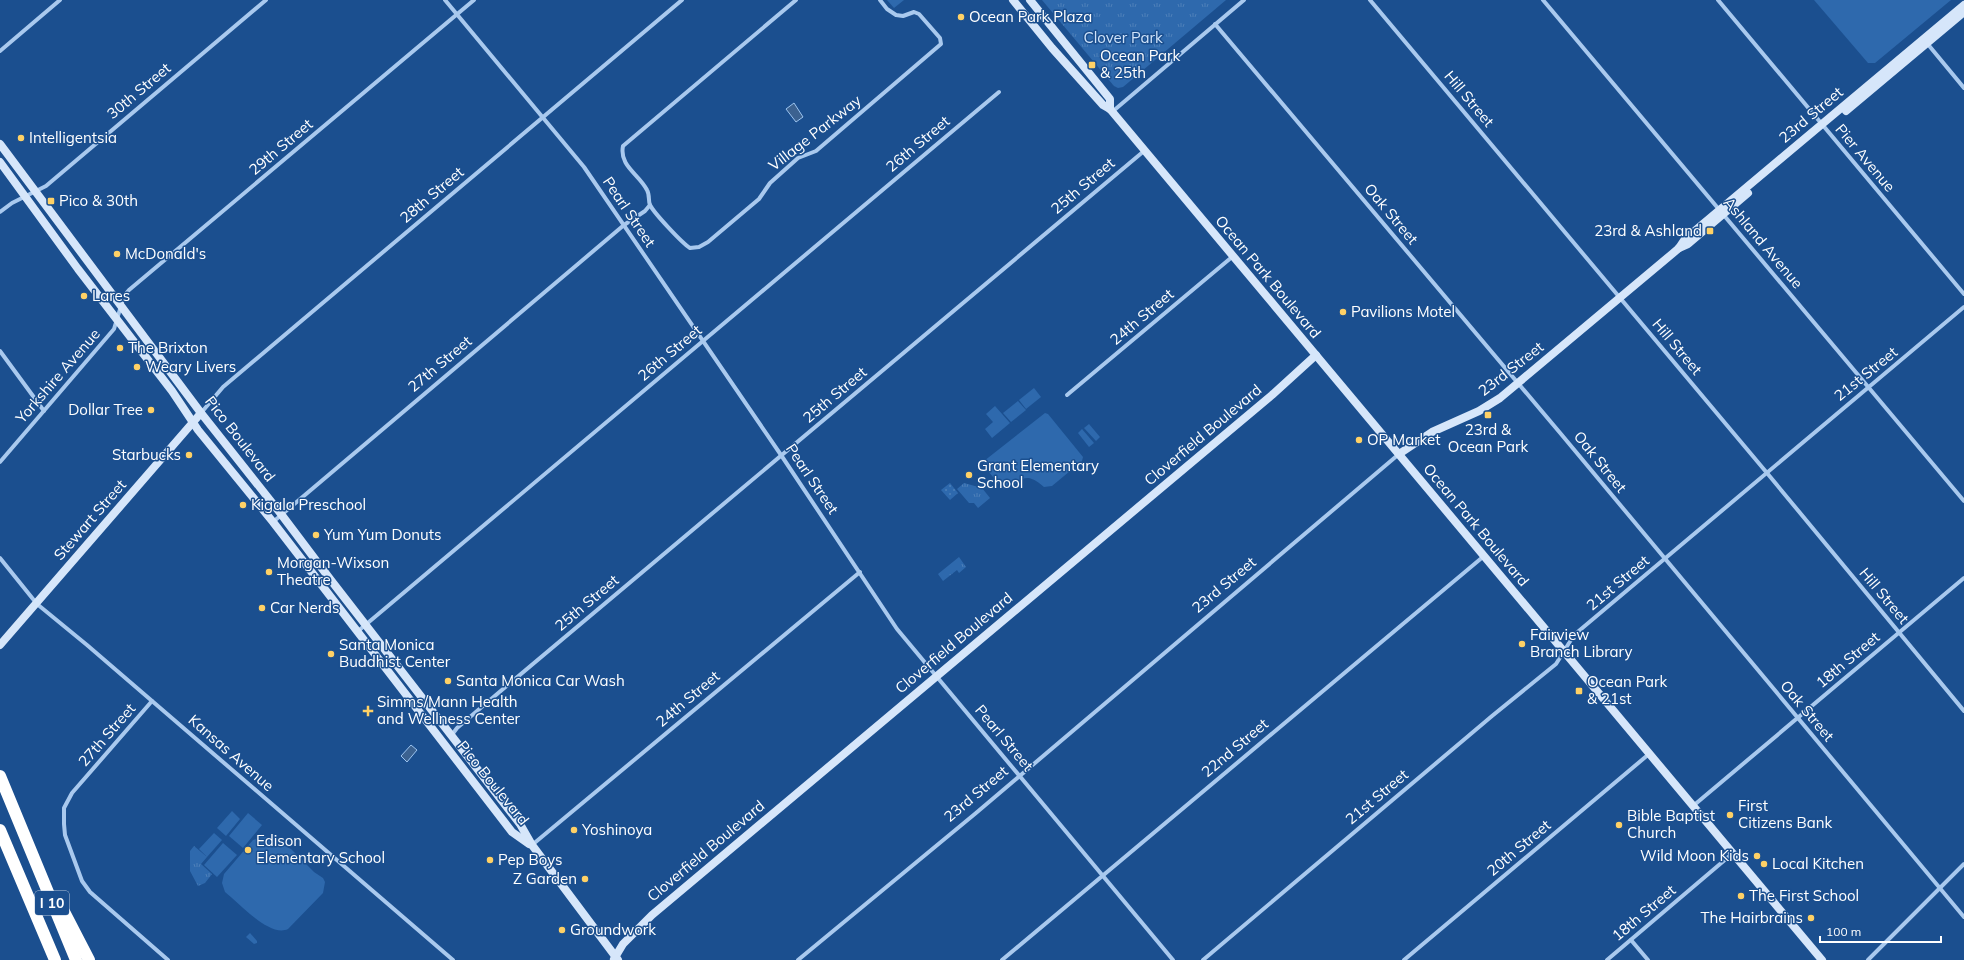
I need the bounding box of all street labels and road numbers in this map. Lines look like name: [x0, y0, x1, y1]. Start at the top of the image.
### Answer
street label: 30th Street: [103, 58, 174, 123]
street label: Hill Street: [1440, 67, 1498, 131]
street label: 23rd Street: [1775, 82, 1847, 147]
street label: Village Parkway: [765, 90, 865, 175]
street label: 26th Street: [882, 111, 953, 176]
street label: 29th Street: [245, 114, 316, 179]
street label: Pier Avenue: [1831, 120, 1899, 196]
street label: 25th Street: [1047, 153, 1118, 218]
street label: 28th Street: [396, 162, 467, 227]
street label: Pearl Street: [599, 173, 660, 251]
street label: Oak Street: [1360, 179, 1422, 248]
street label: Ashland Avenue: [1720, 193, 1807, 292]
street label: Ocean Park Boulevard: [1211, 211, 1325, 342]
street label: 24th Street: [1106, 284, 1177, 349]
street label: Hill Street: [1648, 315, 1706, 379]
street label: 26th Street: [634, 320, 705, 385]
street label: Yorkshire Avenue: [11, 325, 104, 428]
street label: 27th Street: [404, 331, 475, 396]
street label: 23rd Street: [1474, 337, 1547, 400]
street label: 21st Street: [1830, 342, 1901, 405]
street label: 25th Street: [799, 362, 870, 427]
street label: Cloverfield Boulevard: [1140, 380, 1265, 489]
street label: Pico Boulevard: [201, 392, 280, 485]
street label: Oak Street: [1570, 427, 1631, 496]
street label: Pearl Street: [782, 440, 843, 518]
street label: Ocean Park Boulevard: [1419, 459, 1533, 590]
street label: Stewart Street: [49, 475, 130, 564]
street label: 21st Street: [1582, 551, 1653, 614]
street label: 23rd Street: [1188, 552, 1260, 617]
street label: Hill Street: [1855, 564, 1913, 628]
street label: 25th Street: [551, 570, 622, 635]
street label: Cloverfield Boulevard: [891, 588, 1016, 697]
street label: 18th Street: [1812, 627, 1883, 692]
street label: 24th Street: [652, 666, 723, 731]
street label: Oak Street: [1776, 676, 1838, 745]
street label: 27th Street: [74, 699, 139, 770]
street label: Pearl Street: [971, 701, 1038, 775]
street label: Kansas Avenue: [185, 710, 278, 795]
street label: 22nd Street: [1197, 714, 1272, 781]
street label: Pico Boulevard: [453, 737, 533, 829]
street label: 23rd Street: [940, 761, 1012, 826]
street label: 21st Street: [1341, 765, 1412, 828]
street label: Cloverfield Boulevard: [643, 796, 768, 905]
street label: 20th Street: [1483, 815, 1554, 880]
street label: 18th Street: [1608, 880, 1679, 945]
road number: I 10: [35, 891, 69, 915]

